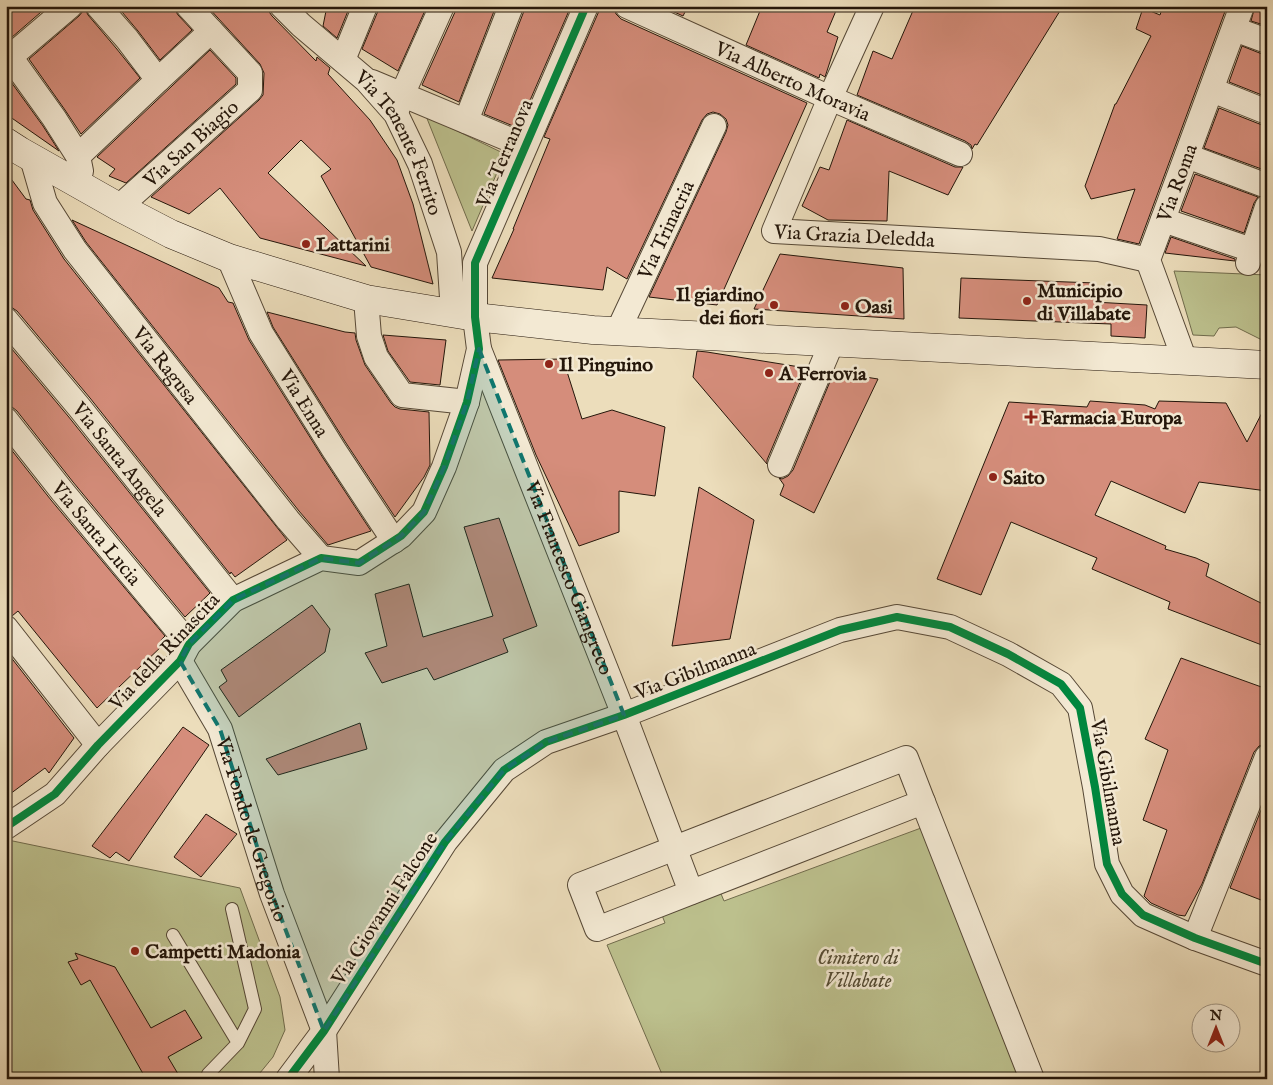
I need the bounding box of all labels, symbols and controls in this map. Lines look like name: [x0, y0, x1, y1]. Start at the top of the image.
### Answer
street label: Via Alberto Moravia: [710, 36, 874, 128]
street label: Via Tenente Ferrito: [349, 65, 447, 219]
street label: Via San Biagio: [138, 95, 245, 194]
street label: Via Terranova: [471, 95, 540, 213]
street label: Via Roma: [1152, 140, 1204, 227]
street label: Via Trinacria: [633, 176, 701, 285]
street label: Via Grazia Deledda: [772, 220, 936, 254]
place label: Lattarini: [316, 233, 391, 258]
marker: Lattarini: [300, 238, 312, 250]
place label: Municipio di Villabate: [1037, 279, 1132, 327]
place label: Il giardino dei fiori: [676, 283, 765, 331]
place label: Oasi: [855, 295, 893, 320]
marker: Municipio di Villabate: [1021, 295, 1033, 307]
marker: Il giardino dei fiori: [768, 299, 780, 311]
marker: Oasi: [839, 300, 851, 312]
street label: Via Ragusa: [126, 321, 203, 410]
place label: Il Pinguino: [559, 353, 653, 378]
marker: Il Pinguino: [543, 358, 555, 370]
place label: A Ferrovia: [778, 362, 867, 387]
street label: Via Enna: [272, 364, 334, 443]
marker: A Ferrovia: [763, 367, 775, 379]
street label: Via Santa Angela: [65, 397, 173, 522]
place label: Farmacia Europa: [1041, 406, 1183, 431]
marker: Farmacia Europa: [1025, 411, 1037, 423]
place label: Saito: [1003, 466, 1045, 491]
marker: Saito: [987, 471, 999, 483]
street label: Via Santa Lucia: [45, 476, 146, 591]
street label: Via Francesco Giangreco: [518, 477, 618, 679]
street label: Via della Rinascita: [104, 588, 226, 717]
street label: Via Gibilmanna: [630, 637, 760, 706]
street label: Via Gibilmanna: [1084, 716, 1131, 848]
street label: Via Fondo de Gregorio: [209, 733, 292, 926]
street label: Via Giovanni Falcone: [326, 828, 444, 991]
place label: Campetti Madonia: [145, 940, 301, 965]
marker: Campetti Madonia: [129, 945, 141, 957]
park label: Cimitero di Villabate: [817, 946, 900, 994]
north arrow: [1190, 1002, 1240, 1052]
text: N: [1209, 1007, 1222, 1025]

